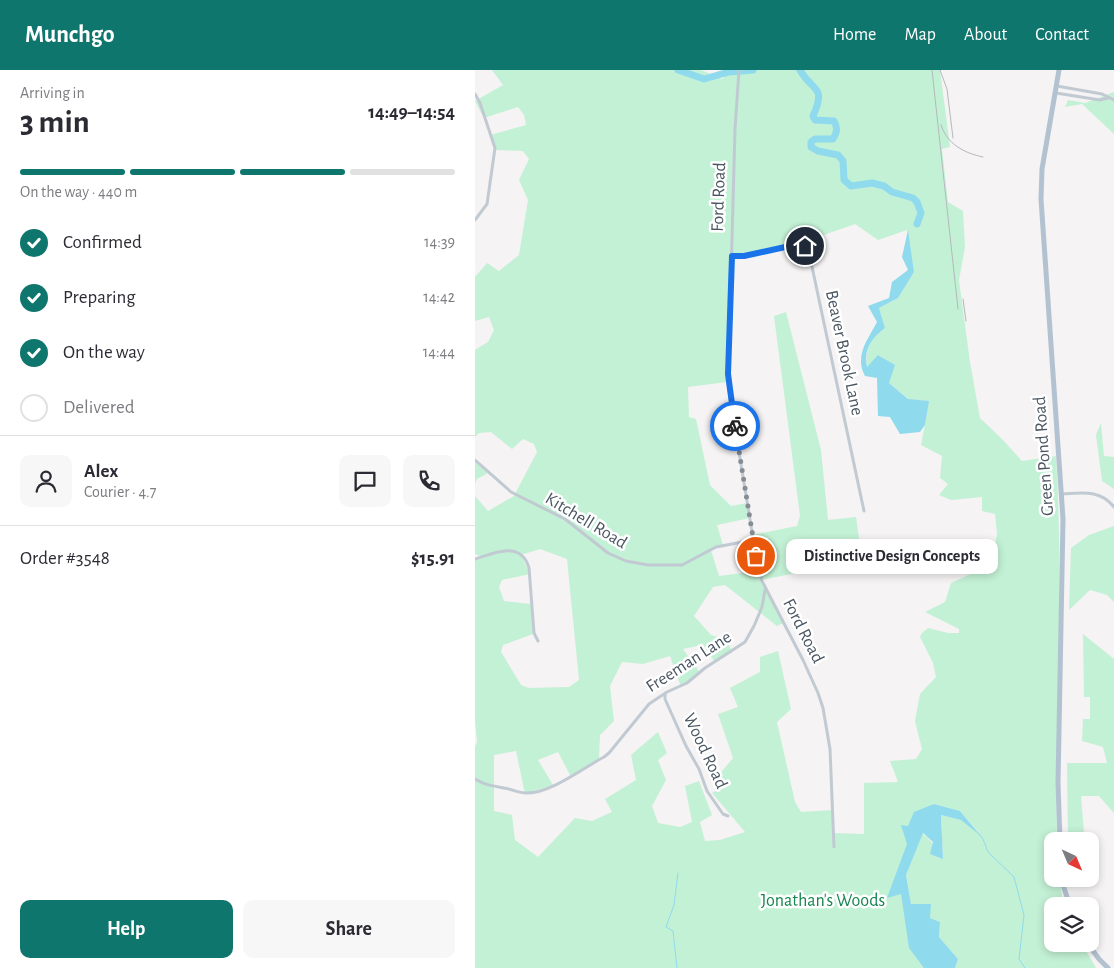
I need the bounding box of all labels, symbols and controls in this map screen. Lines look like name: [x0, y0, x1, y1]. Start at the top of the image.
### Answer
text: Munchgo: [25, 23, 115, 47]
text: Home: [833, 26, 876, 44]
text: Map: [904, 26, 936, 44]
text: About: [964, 26, 1007, 44]
text: Contact: [1035, 26, 1089, 44]
text: Arriving in: [20, 85, 85, 101]
text: 14:49–14:54: [368, 103, 455, 122]
text: 3 min: [20, 106, 90, 138]
street label: Ford Road: [709, 162, 729, 232]
text: On the way · 440 m: [20, 184, 137, 200]
pin: [784, 225, 826, 267]
icon: check: [20, 229, 48, 257]
icon: home: [791, 232, 819, 260]
text: Confirmed: [63, 233, 142, 252]
text: 14:39: [424, 234, 455, 250]
icon: check: [20, 284, 48, 312]
text: Preparing: [63, 288, 136, 307]
text: 14:42: [423, 289, 455, 305]
street label: Beaver Brook Lane: [822, 289, 866, 417]
icon: check: [20, 339, 48, 367]
text: On the way: [63, 343, 145, 362]
text: 14:44: [423, 344, 455, 360]
street label: Green Pond Road: [1031, 396, 1057, 516]
text: Delivered: [63, 398, 135, 417]
courier: [710, 401, 760, 451]
icon: bike: [721, 412, 749, 440]
button: person: [20, 455, 72, 507]
button: chat: [339, 455, 391, 507]
button: phone: [403, 455, 455, 507]
text: Alex: [84, 462, 118, 481]
text: Courier · 4.7: [84, 484, 156, 500]
street label: Kitchell Road: [542, 490, 630, 552]
pin: [735, 535, 777, 577]
callout: Distinctive Design Concepts: [786, 538, 999, 574]
icon: bag: [742, 542, 770, 570]
text: Distinctive Design Concepts: [804, 548, 980, 564]
text: Order #3548: [20, 549, 110, 568]
text: $15.91: [411, 549, 455, 568]
street label: Ford Road: [779, 596, 827, 666]
street label: Freeman Lane: [643, 628, 735, 696]
street label: Wood Road: [680, 710, 730, 792]
north arrow: [1044, 832, 1099, 888]
map controls: [1044, 832, 1099, 952]
park label: Jonathan's Woods: [761, 892, 885, 910]
button: layers: [1044, 897, 1099, 952]
button: Help: [20, 900, 233, 958]
button: Share: [243, 900, 455, 958]

